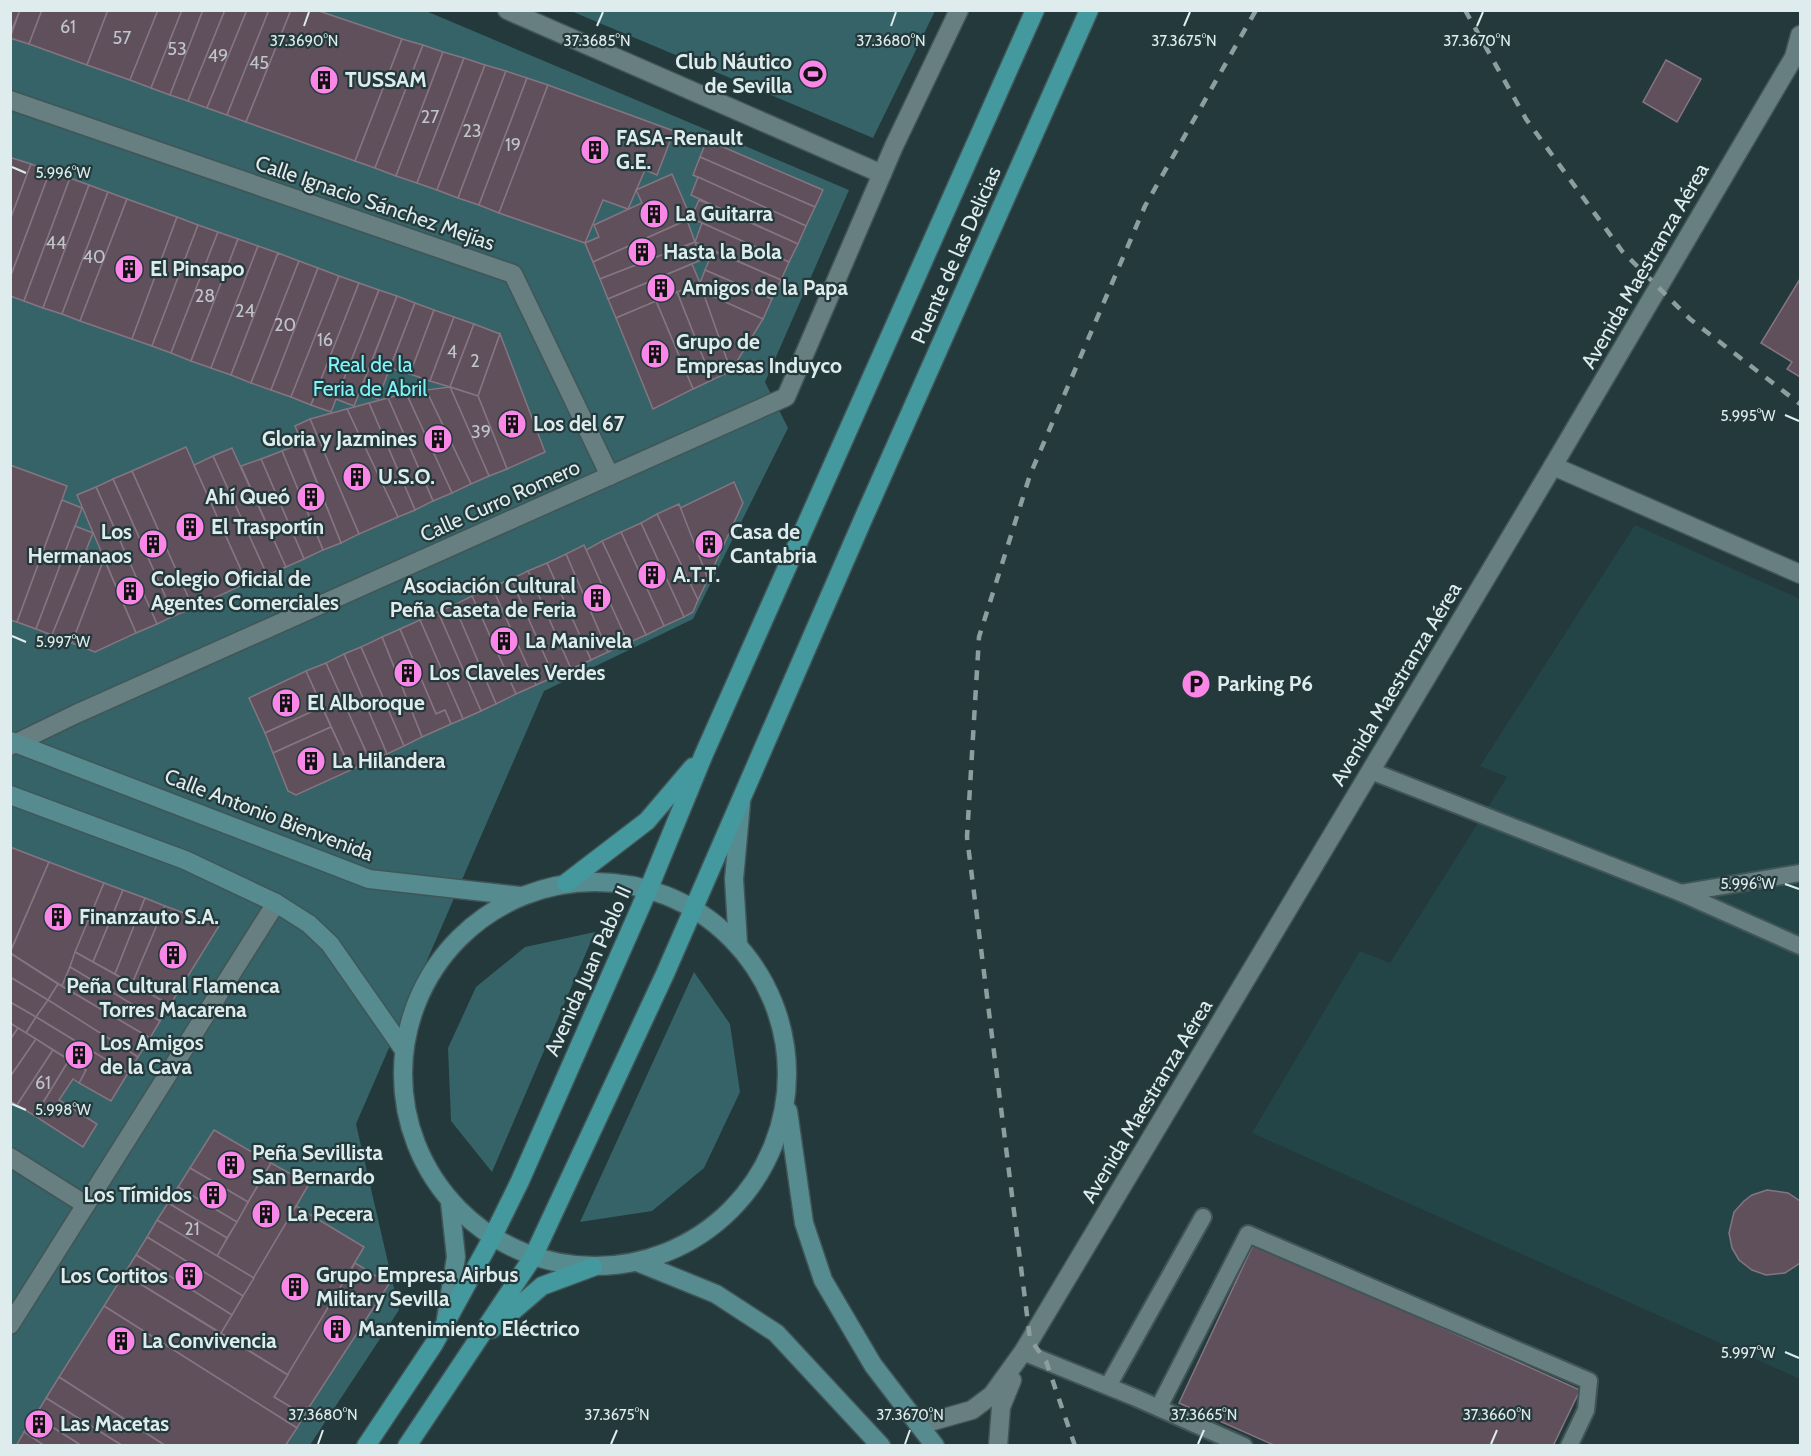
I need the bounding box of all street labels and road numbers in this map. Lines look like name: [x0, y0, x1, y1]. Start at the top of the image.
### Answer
street label: Calle Ignacio Sánchez Mejías: [252, 150, 498, 256]
street label: Avenida Maestranza Aérea: [1576, 159, 1714, 373]
street label: Puente de las Delicias: [905, 162, 1006, 347]
street label: Calle Curro Romero: [416, 454, 583, 547]
street label: Avenida Maestranza Aérea: [1325, 577, 1466, 790]
street label: Calle Antonio Bienvenida: [161, 763, 377, 866]
street label: Avenida Juan Pablo II: [539, 882, 636, 1060]
street label: Avenida Maestranza Aérea: [1076, 994, 1217, 1207]

